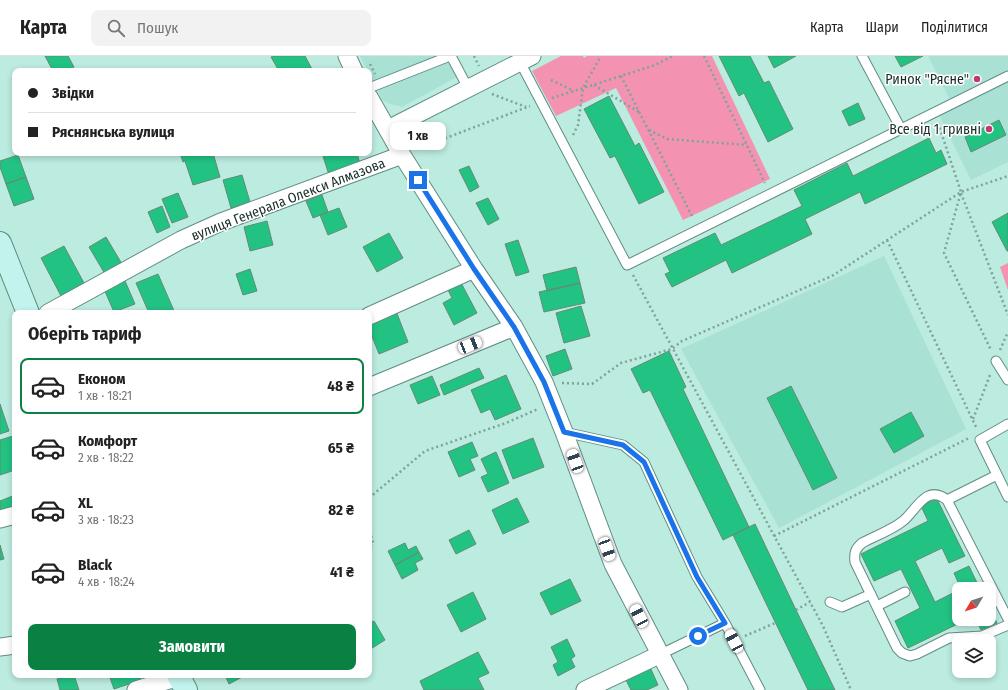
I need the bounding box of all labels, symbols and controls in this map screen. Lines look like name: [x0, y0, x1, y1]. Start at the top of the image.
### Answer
search box: [91, 10, 371, 46]
text: Карта: [20, 16, 67, 39]
icon: search: [105, 17, 127, 39]
text: Пошук: [137, 19, 178, 37]
text: Карта: [810, 19, 844, 36]
text: Шари: [866, 19, 899, 36]
text: Поділитися: [921, 19, 988, 36]
place label: Ринок "Рясне": [885, 71, 969, 88]
marker: Ринок "Рясне": [972, 74, 982, 84]
text: Звідки: [52, 84, 94, 102]
place label: Все від 1 гривні: [889, 121, 981, 138]
callout: 1 хв: [390, 122, 446, 150]
text: Ряснянська вулиця: [52, 123, 175, 141]
marker: Все від 1 гривні: [984, 124, 994, 134]
text: 1 хв: [408, 128, 428, 143]
street label: вулиця Генерала Олекси Алмазова: [189, 155, 388, 244]
route end: [409, 171, 427, 189]
text: Оберіть тариф: [28, 323, 142, 345]
car: [457, 335, 483, 355]
icon: car: [30, 368, 66, 404]
text: Економ: [78, 370, 125, 388]
text: 48 ₴: [327, 377, 354, 395]
text: 1 хв · 18:21: [78, 388, 132, 403]
icon: car: [30, 430, 66, 466]
text: Комфорт: [78, 432, 137, 450]
text: 65 ₴: [328, 439, 354, 457]
car: [565, 448, 585, 474]
text: 2 хв · 18:22: [78, 450, 134, 465]
icon: car: [30, 492, 66, 528]
text: XL: [78, 494, 93, 512]
text: 82 ₴: [328, 501, 354, 519]
text: 3 хв · 18:23: [78, 512, 134, 527]
car: [597, 536, 617, 562]
icon: car: [30, 554, 66, 590]
text: Black: [78, 556, 112, 574]
text: 41 ₴: [330, 563, 354, 581]
text: 4 хв · 18:24: [78, 574, 135, 589]
north arrow: [952, 582, 996, 626]
map controls: [952, 582, 996, 678]
car: [628, 603, 650, 629]
button: Замовити: [28, 624, 356, 670]
route start: [689, 627, 707, 645]
car: [723, 628, 745, 654]
button: layers: [952, 634, 996, 678]

